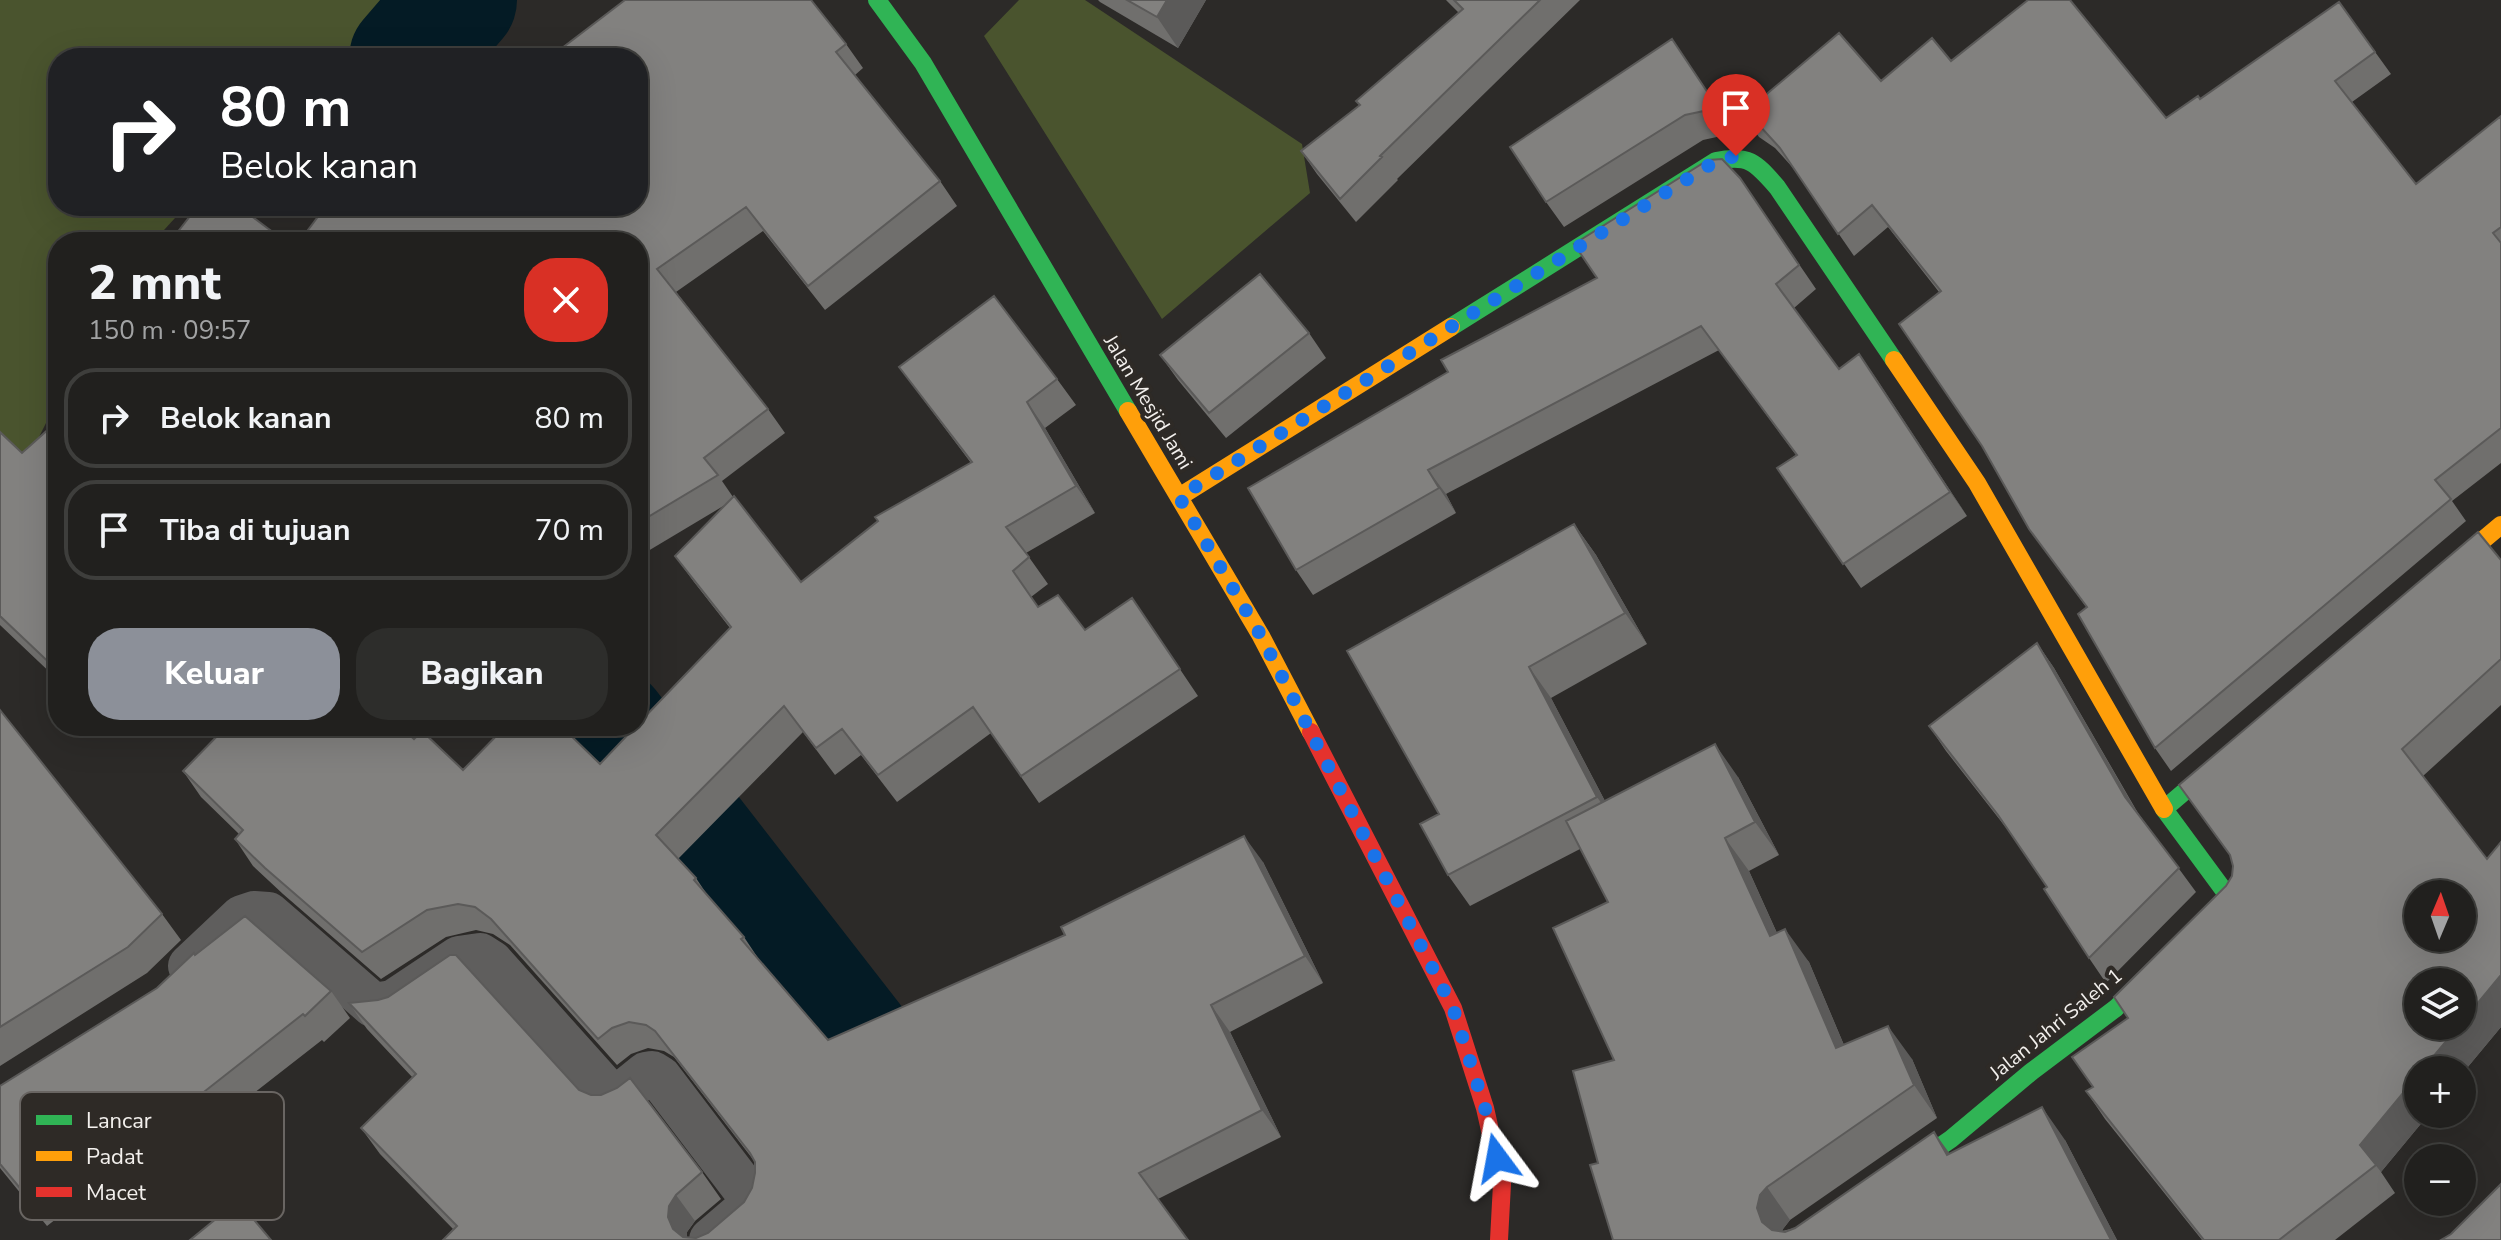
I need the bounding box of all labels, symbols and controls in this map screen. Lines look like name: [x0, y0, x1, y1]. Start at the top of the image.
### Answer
text: 80 m: [220, 69, 351, 146]
pin: [1702, 74, 1770, 156]
icon: right: [88, 80, 192, 184]
icon: arrive: [1714, 86, 1758, 130]
text: Belok kanan: [220, 142, 418, 191]
text: 2 mnt: [88, 250, 221, 316]
button: close: [524, 258, 608, 342]
text: 150 m · 09:57: [88, 313, 251, 348]
street label: Jalan Mesjid Jami: [1097, 329, 1199, 474]
icon: right: [92, 396, 136, 440]
text: Belok kanan: [160, 398, 332, 439]
text: 80 m: [535, 398, 604, 439]
icon: arrive: [92, 508, 136, 552]
text: Tiba di tujuan: [160, 510, 351, 551]
text: 70 m: [535, 510, 604, 551]
button: Keluar: [88, 628, 340, 720]
button: Bagikan: [356, 628, 608, 720]
north arrow: [2404, 880, 2476, 952]
map controls: [2404, 880, 2476, 1216]
street label: Jalan Jahri Saleh 1: [1983, 962, 2128, 1087]
button: layers: [2404, 968, 2476, 1040]
button: +: [2404, 1056, 2476, 1128]
legend: [20, 1092, 284, 1220]
text: Lancar: [86, 1106, 152, 1136]
position arrow: [1455, 1116, 1539, 1200]
text: Padat: [86, 1142, 144, 1172]
button: −: [2404, 1144, 2476, 1216]
text: Macet: [86, 1178, 146, 1208]

